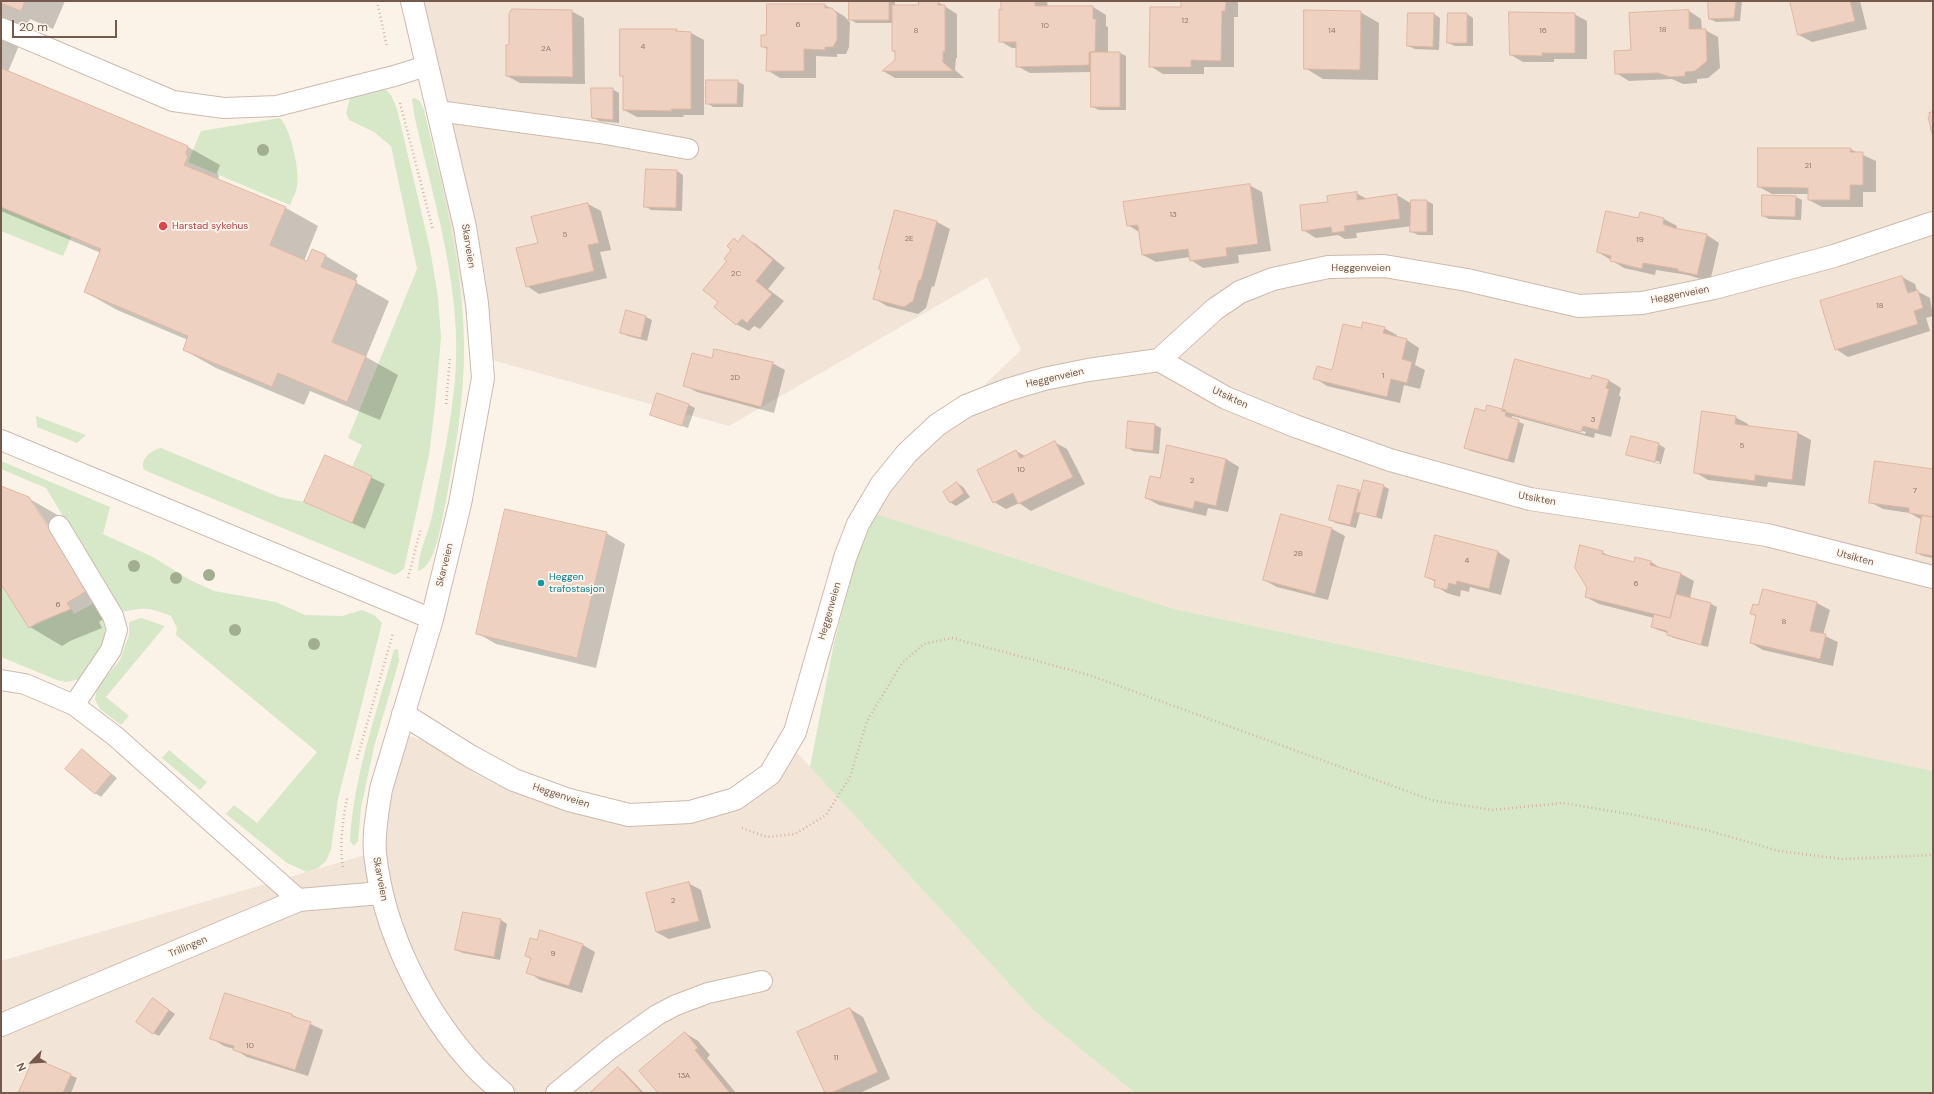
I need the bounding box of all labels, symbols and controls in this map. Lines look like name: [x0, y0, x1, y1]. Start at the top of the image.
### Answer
scale bar: [14, 12, 119, 38]
house number: 12: [1181, 16, 1189, 26]
text: 20 m: [19, 19, 48, 35]
house number: 6: [795, 20, 801, 30]
house number: 10: [1041, 21, 1049, 31]
house number: 18: [1659, 25, 1667, 35]
house number: 8: [914, 26, 918, 36]
house number: 14: [1328, 26, 1336, 36]
house number: 16: [1539, 26, 1547, 36]
house number: 4: [641, 42, 645, 52]
house number: 2A: [541, 44, 551, 54]
house number: 21: [1804, 161, 1812, 171]
house number: 13: [1169, 210, 1177, 220]
marker: Harstad sykehus: [157, 220, 169, 232]
place label: Harstad sykehus: [172, 220, 248, 232]
street label: Skarveien: [459, 223, 477, 269]
house number: 5: [563, 230, 567, 240]
house number: 2E: [904, 234, 914, 244]
house number: 19: [1636, 235, 1644, 245]
street label: Heggenveien: [1331, 262, 1391, 274]
house number: 2C: [731, 269, 741, 279]
street label: Heggenveien: [1650, 283, 1710, 307]
house number: 18: [1876, 301, 1884, 311]
street label: Heggenveien: [1025, 365, 1085, 391]
house number: 1: [1382, 371, 1384, 381]
house number: 2D: [730, 373, 740, 383]
street label: Utsikten: [1210, 385, 1250, 411]
house number: 3: [1591, 415, 1595, 425]
house number: 5: [1740, 441, 1744, 451]
house number: 10: [1017, 465, 1025, 475]
house number: 2: [1190, 476, 1194, 486]
house number: 7: [1913, 486, 1917, 496]
street label: Utsikten: [1517, 489, 1557, 509]
street label: Skarveien: [434, 542, 456, 588]
street label: Utsikten: [1835, 547, 1875, 569]
house number: 2B: [1293, 549, 1303, 559]
house number: 4: [1465, 556, 1469, 566]
place label: Heggen trafostasjon: [549, 571, 604, 594]
marker: Heggen trafostasjon: [536, 578, 546, 588]
house number: 6: [1633, 579, 1639, 589]
street label: Heggenveien: [816, 581, 844, 641]
house number: 6: [55, 600, 61, 610]
house number: 8: [1782, 617, 1786, 627]
street label: Heggenveien: [531, 781, 591, 811]
street label: Skarveien: [370, 856, 390, 902]
house number: 2: [671, 896, 675, 906]
street label: Trillingen: [167, 934, 209, 960]
house number: 9: [550, 949, 556, 959]
house number: 10: [246, 1041, 254, 1051]
north arrow: [12, 1042, 52, 1082]
house number: 11: [834, 1053, 838, 1063]
text: N: [13, 1060, 29, 1074]
house number: 13A: [678, 1071, 690, 1081]

